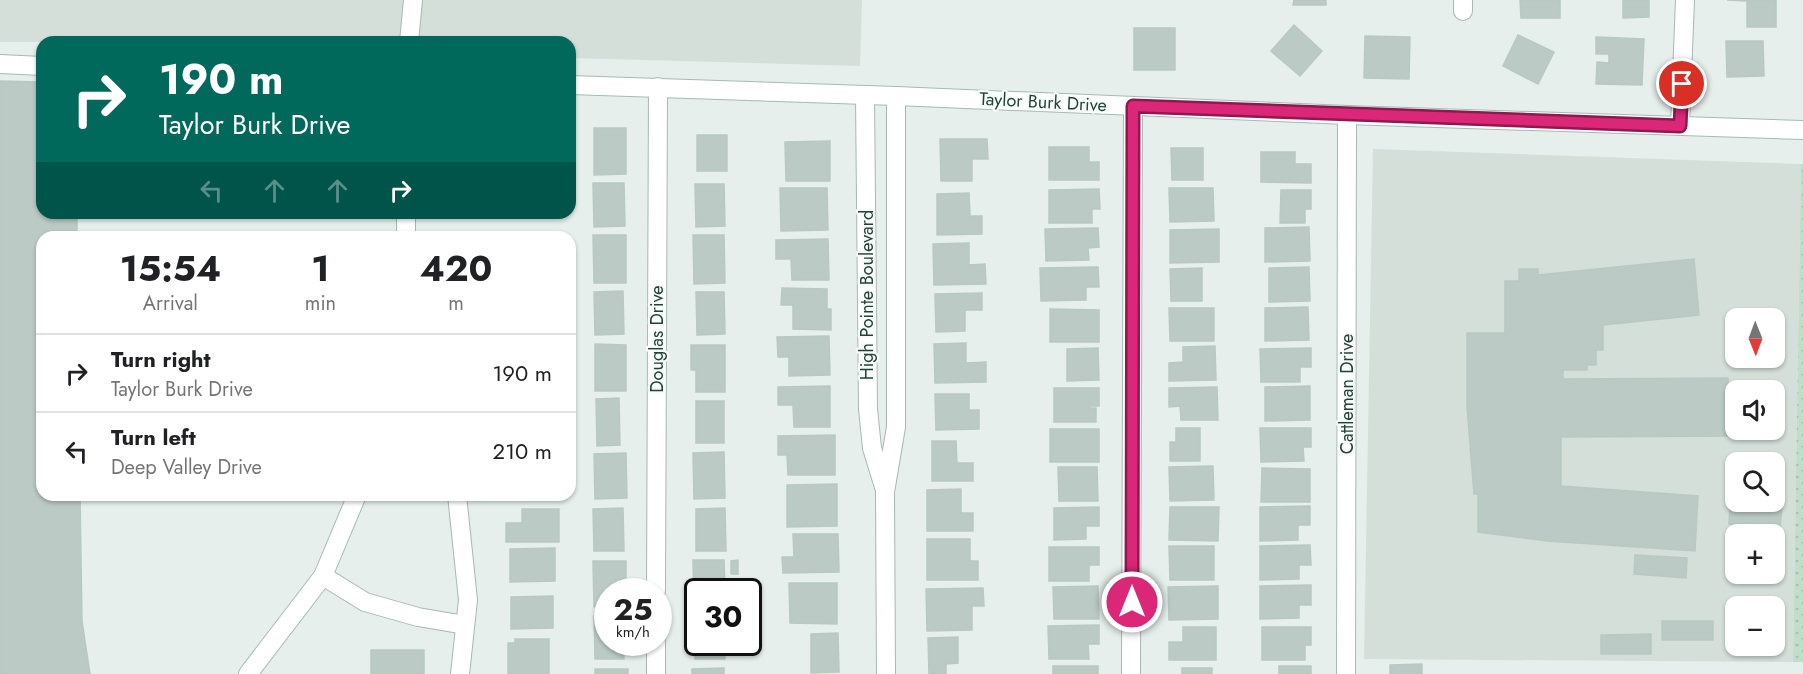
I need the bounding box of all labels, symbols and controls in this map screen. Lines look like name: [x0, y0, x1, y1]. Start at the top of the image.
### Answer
text: 190 m: [159, 49, 283, 110]
pin: [1656, 58, 1707, 109]
icon: right: [60, 60, 138, 138]
icon: arrive: [1665, 67, 1698, 100]
street label: Taylor Burk Drive: [979, 86, 1107, 118]
text: Taylor Burk Drive: [159, 105, 350, 144]
icon: left: [195, 174, 228, 207]
icon: ahead: [258, 174, 291, 207]
icon: ahead: [321, 174, 354, 207]
icon: right: [384, 174, 417, 207]
street label: High Pointe Boulevard: [854, 210, 880, 380]
text: 15:54: [120, 242, 221, 294]
text: 1: [311, 242, 330, 294]
text: 420: [420, 242, 492, 294]
street label: Douglas Drive: [644, 285, 670, 393]
text: Arrival: [143, 289, 198, 318]
text: min: [305, 289, 336, 318]
text: m: [448, 289, 464, 318]
north arrow: [1725, 308, 1785, 368]
map controls: [1725, 308, 1785, 656]
street label: Cattleman Drive: [1334, 334, 1360, 454]
text: Turn right: [111, 343, 211, 375]
icon: right: [60, 357, 93, 390]
text: 190 m: [492, 357, 552, 389]
text: Taylor Burk Drive: [111, 375, 253, 404]
button: sound: [1725, 380, 1785, 440]
text: Turn left: [111, 421, 196, 453]
icon: left: [60, 435, 93, 468]
text: 210 m: [493, 435, 552, 467]
button: search: [1725, 452, 1785, 512]
text: Deep Valley Drive: [111, 453, 262, 482]
button: +: [1725, 524, 1785, 584]
position arrow: [1100, 570, 1164, 634]
speed limit sign: 30: [684, 578, 762, 656]
text: 25: [613, 588, 653, 631]
button: −: [1725, 596, 1785, 656]
text: km/h: [616, 621, 650, 643]

